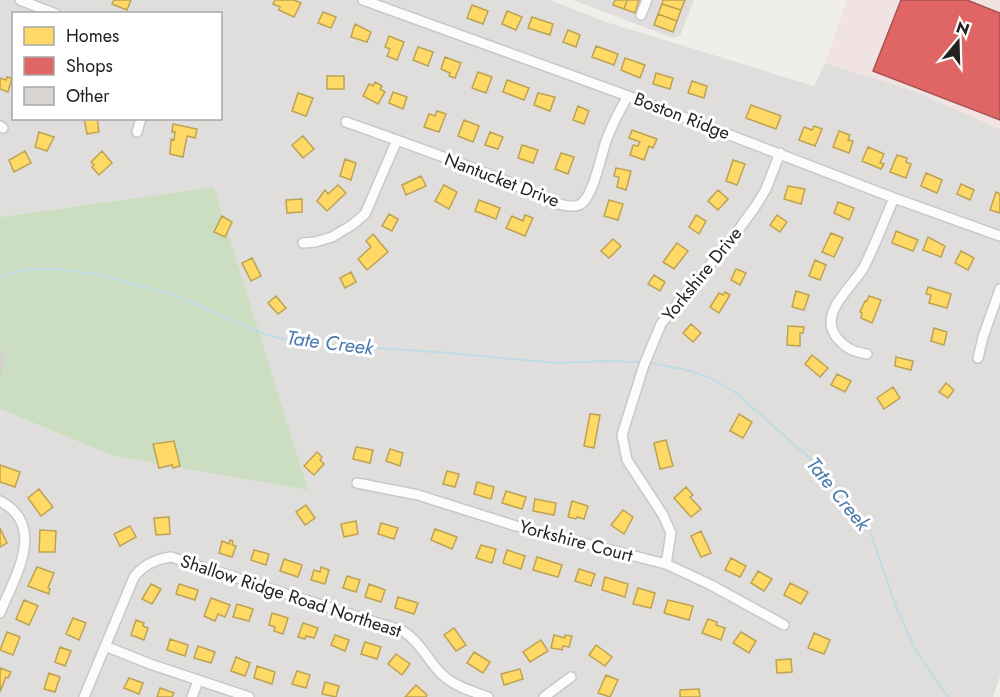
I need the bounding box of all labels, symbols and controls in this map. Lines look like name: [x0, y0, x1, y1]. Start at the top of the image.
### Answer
legend: [12, 12, 222, 120]
north arrow: [928, 12, 988, 72]
text: N: [953, 15, 972, 41]
text: Homes: [66, 23, 119, 49]
text: Shops: [66, 53, 113, 79]
text: Other: [66, 83, 110, 109]
street label: Boston Ridge: [630, 86, 734, 146]
street label: Nantucket Drive: [441, 146, 563, 214]
street label: Yorkshire Drive: [656, 221, 748, 327]
water label: Tate Creek: [285, 323, 376, 363]
water label: Tate Creek: [799, 451, 878, 538]
street label: Yorkshire Court: [516, 513, 636, 569]
street label: Shallow Ridge Road Northeast: [177, 548, 405, 644]

